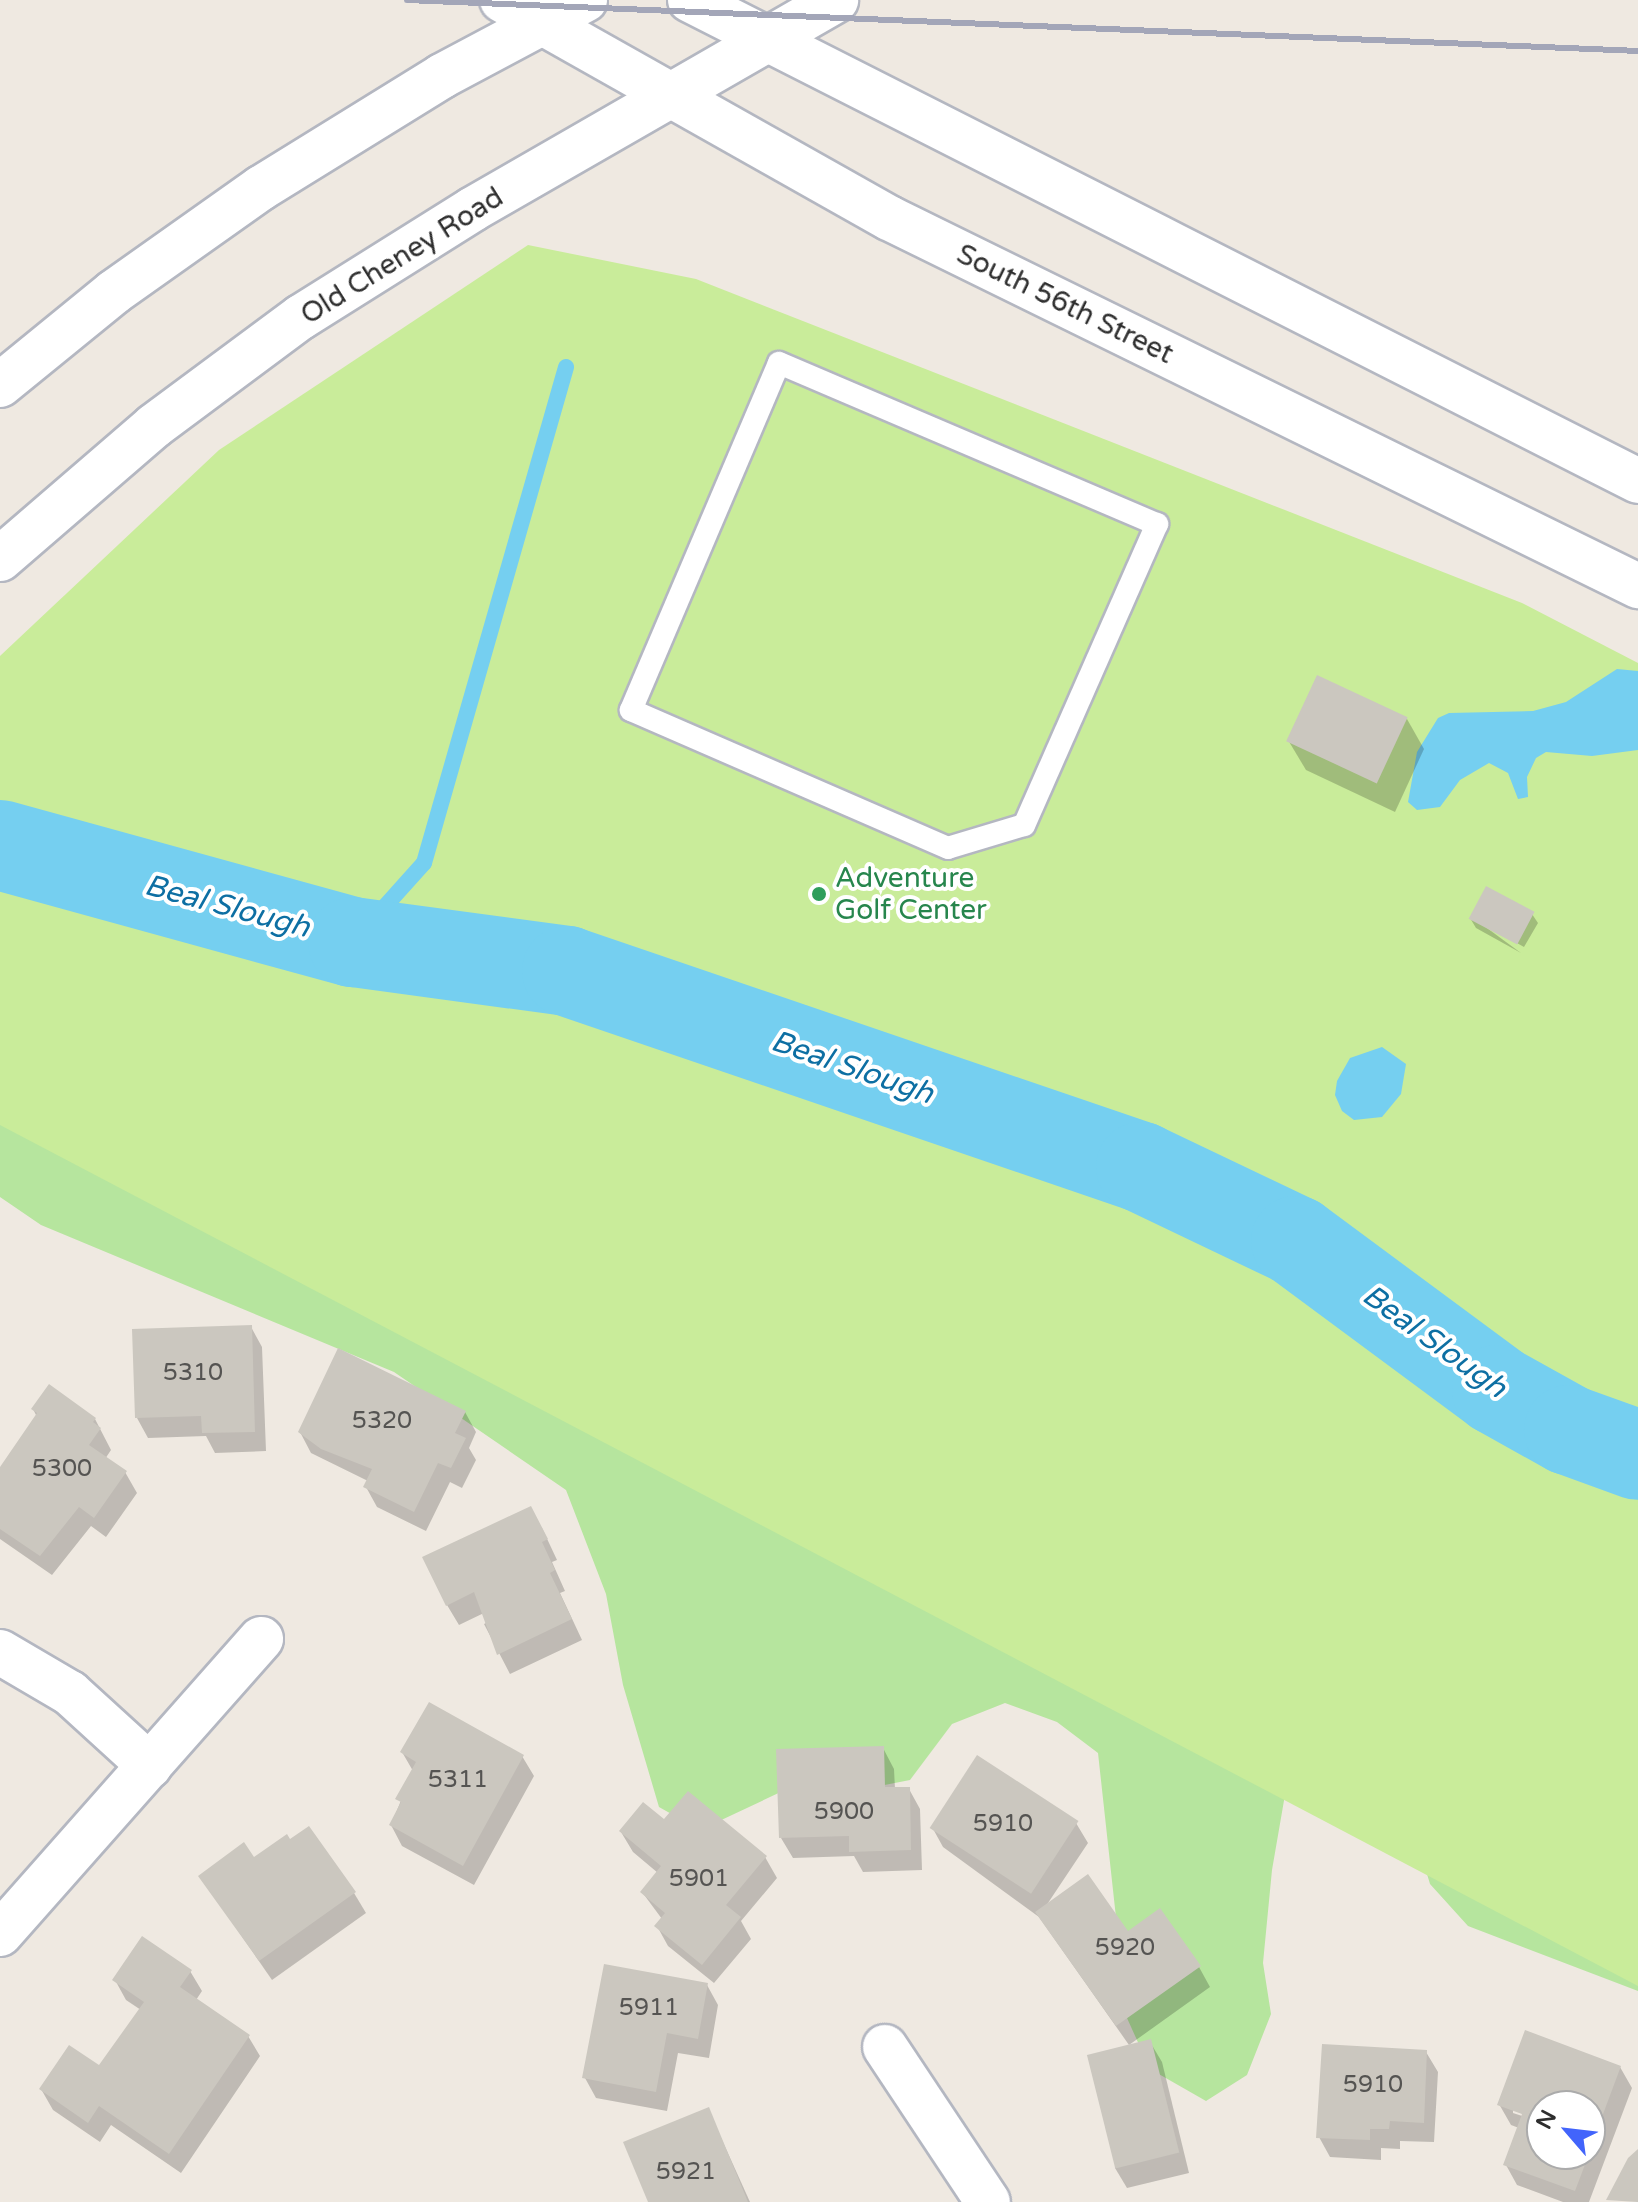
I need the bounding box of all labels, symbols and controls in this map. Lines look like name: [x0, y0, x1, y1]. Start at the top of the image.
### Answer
street label: Old Cheney Road: [295, 180, 509, 332]
street label: South 56th Street: [951, 237, 1179, 371]
place label: Adventure Golf Center: [835, 861, 987, 927]
water label: Beal Slough: [141, 868, 313, 946]
marker: Adventure Golf Center: [810, 885, 828, 903]
water label: Beal Slough: [766, 1023, 938, 1113]
water label: Beal Slough: [1355, 1278, 1513, 1406]
house number: 5310: [163, 1359, 223, 1387]
house number: 5320: [352, 1407, 412, 1435]
house number: 5300: [32, 1455, 92, 1483]
house number: 5311: [428, 1766, 488, 1794]
house number: 5900: [814, 1798, 874, 1826]
house number: 5910: [973, 1810, 1033, 1838]
house number: 5901: [669, 1865, 729, 1893]
house number: 5920: [1095, 1934, 1155, 1962]
house number: 5911: [619, 1994, 679, 2022]
house number: 5910: [1343, 2071, 1403, 2099]
north arrow: [1526, 2090, 1606, 2170]
text: N: [1531, 2106, 1562, 2134]
house number: 5921: [656, 2158, 716, 2186]

